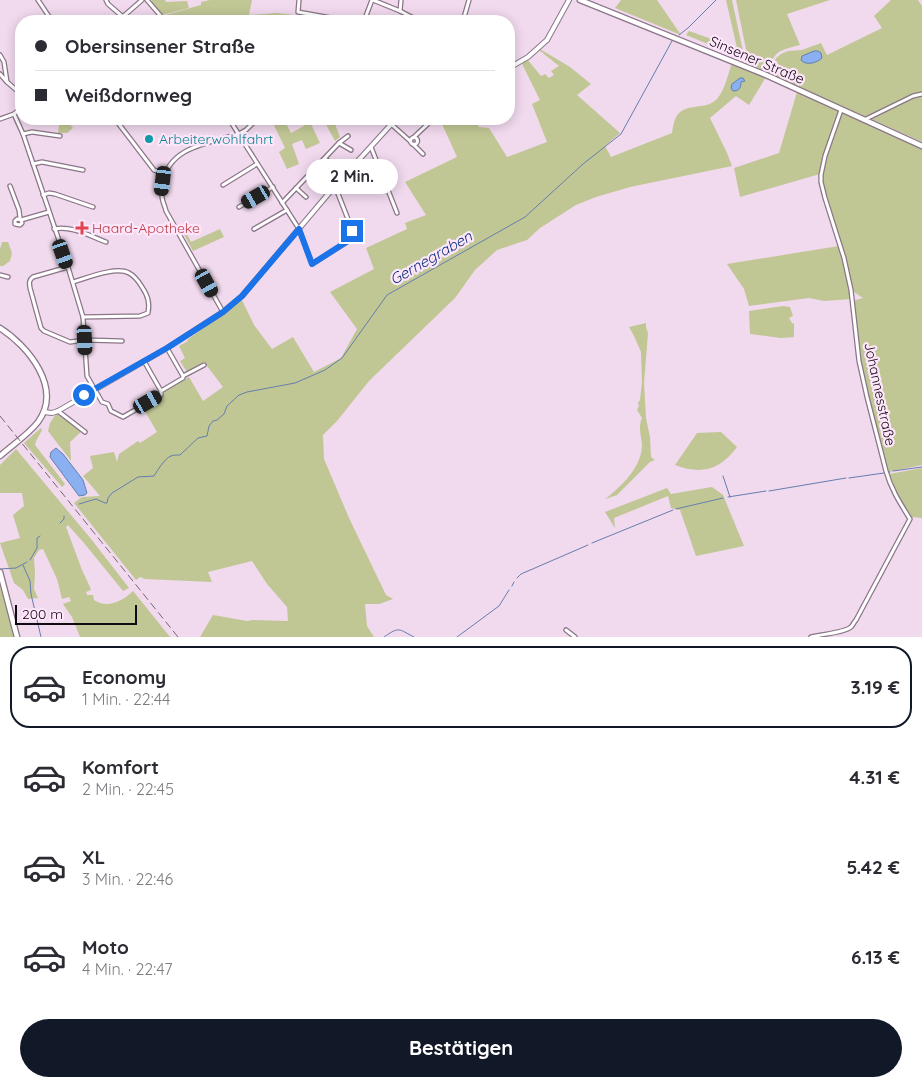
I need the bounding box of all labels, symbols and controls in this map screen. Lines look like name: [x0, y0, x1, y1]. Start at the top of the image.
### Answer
street label: Sinsener Straße: [707, 32, 807, 88]
text: Obersinsener Straße: [65, 34, 255, 58]
text: Weißdornweg: [65, 83, 192, 107]
place label: Arbeiterwohlfahrt: [159, 130, 274, 148]
marker: Arbeiterwohlfahrt: [143, 133, 155, 145]
callout: 2 Min.: [306, 158, 398, 194]
car: [153, 165, 172, 197]
text: 2 Min.: [330, 166, 374, 186]
car: [239, 183, 272, 211]
place label: Haard-Apotheke: [92, 219, 200, 237]
route end: [341, 220, 363, 242]
marker: Haard-Apotheke: [76, 222, 88, 234]
water label: Gernegraben: [386, 226, 476, 289]
car: [51, 237, 74, 271]
car: [193, 266, 220, 300]
car: [76, 325, 93, 355]
street label: Johannesstraße: [860, 341, 900, 447]
route start: [73, 384, 95, 406]
car: [131, 388, 164, 416]
scale bar: [15, 602, 138, 625]
text: 200 m: [22, 605, 63, 623]
icon: car: [22, 665, 67, 710]
text: Economy: [82, 665, 166, 689]
text: 3.19 €: [851, 675, 900, 699]
text: 1 Min. · 22:44: [82, 689, 171, 709]
icon: car: [22, 755, 67, 800]
text: Komfort: [82, 755, 159, 779]
text: 4.31 €: [849, 765, 900, 789]
text: 2 Min. · 22:45: [82, 779, 174, 799]
icon: car: [22, 845, 67, 890]
text: XL: [82, 845, 105, 869]
text: 5.42 €: [846, 855, 900, 879]
text: 3 Min. · 22:46: [82, 869, 173, 889]
icon: car: [22, 935, 67, 980]
text: Moto: [82, 935, 129, 959]
text: 6.13 €: [851, 945, 900, 969]
text: 4 Min. · 22:47: [82, 959, 172, 979]
button: Bestätigen: [20, 1019, 902, 1077]

